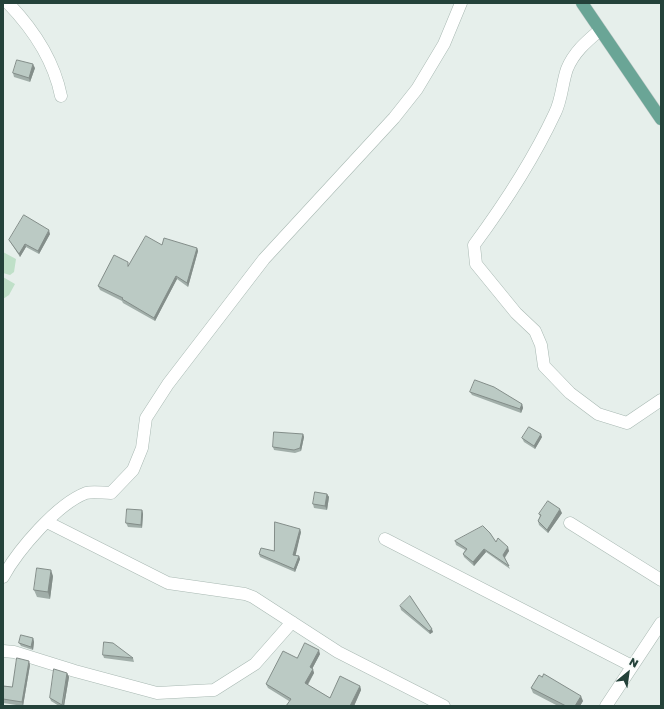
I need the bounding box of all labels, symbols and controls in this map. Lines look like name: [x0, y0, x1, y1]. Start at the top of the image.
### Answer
north arrow: [608, 653, 648, 693]
text: N: [627, 654, 641, 670]

